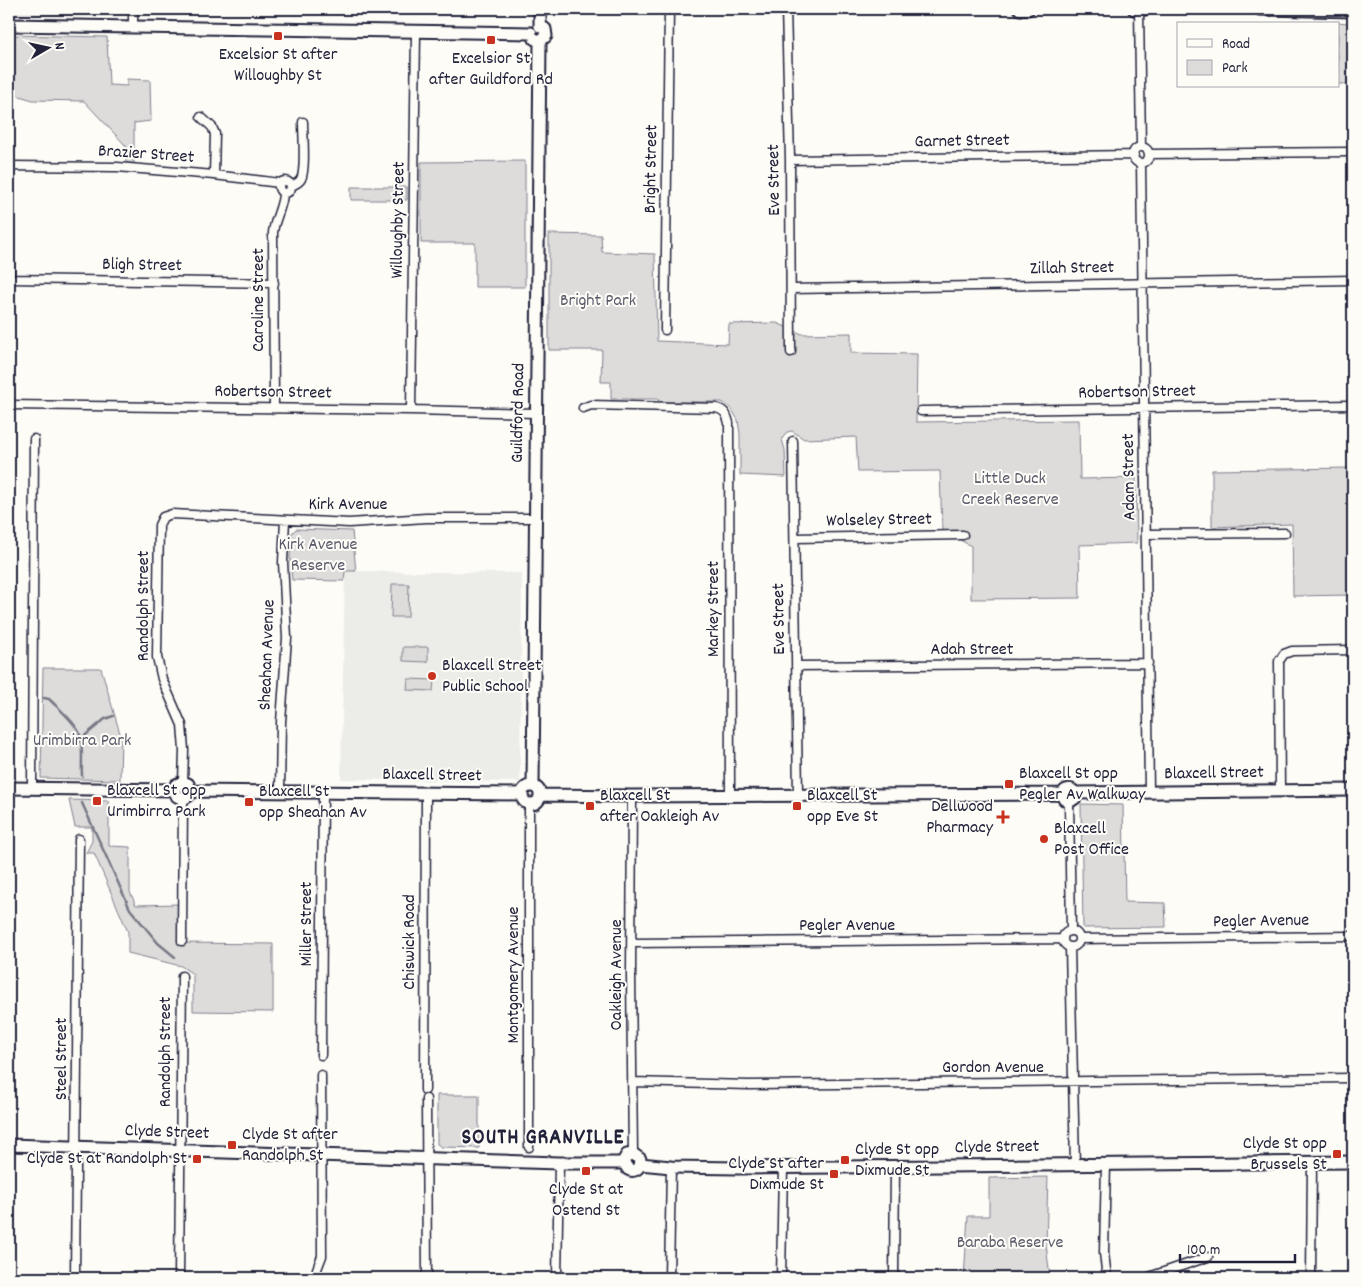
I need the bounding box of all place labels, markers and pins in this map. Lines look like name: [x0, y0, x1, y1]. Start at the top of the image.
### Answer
marker: Excelsior St after Willoughby St: [272, 30, 284, 42]
marker: Excelsior St after Guildford Rd: [485, 34, 497, 46]
place label: Excelsior St after Willoughby St: [219, 43, 338, 89]
place label: Excelsior St after Guildford Rd: [429, 47, 553, 93]
place label: Blaxcell Street Public School: [442, 654, 542, 700]
marker: Blaxcell Street Public School: [426, 670, 438, 682]
place label: Blaxcell St opp Pegler Av Walkway: [1019, 762, 1146, 808]
marker: Blaxcell St opp Pegler Av Walkway: [1003, 778, 1015, 790]
place label: Blaxcell St opp Urimbirra Park: [107, 779, 206, 825]
place label: Blaxcell St opp Sheahan Av: [259, 780, 367, 826]
place label: Blaxcell St after Oakleigh Av: [600, 784, 720, 830]
place label: Blaxcell St opp Eve St: [807, 784, 878, 830]
marker: Blaxcell St opp Urimbirra Park: [91, 795, 103, 807]
place label: Dellwood Pharmacy: [926, 795, 994, 841]
marker: Blaxcell St opp Sheahan Av: [243, 796, 255, 808]
marker: Blaxcell St after Oakleigh Av: [584, 800, 596, 812]
marker: Blaxcell St opp Eve St: [791, 800, 803, 812]
marker: Dellwood Pharmacy: [997, 811, 1009, 823]
place label: Blaxcell Post Office: [1054, 817, 1129, 863]
marker: Blaxcell Post Office: [1038, 833, 1050, 845]
place label: Clyde St after Randolph St: [242, 1123, 338, 1169]
place label: Clyde St opp Brussels St: [1243, 1132, 1327, 1178]
place label: Clyde St opp Dixmude St: [855, 1138, 939, 1184]
marker: Clyde St after Randolph St: [226, 1139, 238, 1151]
place label: Clyde St at Randolph St: [27, 1147, 187, 1172]
marker: Clyde St opp Brussels St: [1331, 1148, 1343, 1160]
place label: Clyde St after Dixmude St: [728, 1152, 824, 1198]
marker: Clyde St at Randolph St: [191, 1153, 203, 1165]
marker: Clyde St opp Dixmude St: [839, 1154, 851, 1166]
marker: Clyde St at Ostend St: [580, 1165, 592, 1177]
marker: Clyde St after Dixmude St: [828, 1168, 840, 1180]
place label: Clyde St at Ostend St: [549, 1178, 624, 1224]

